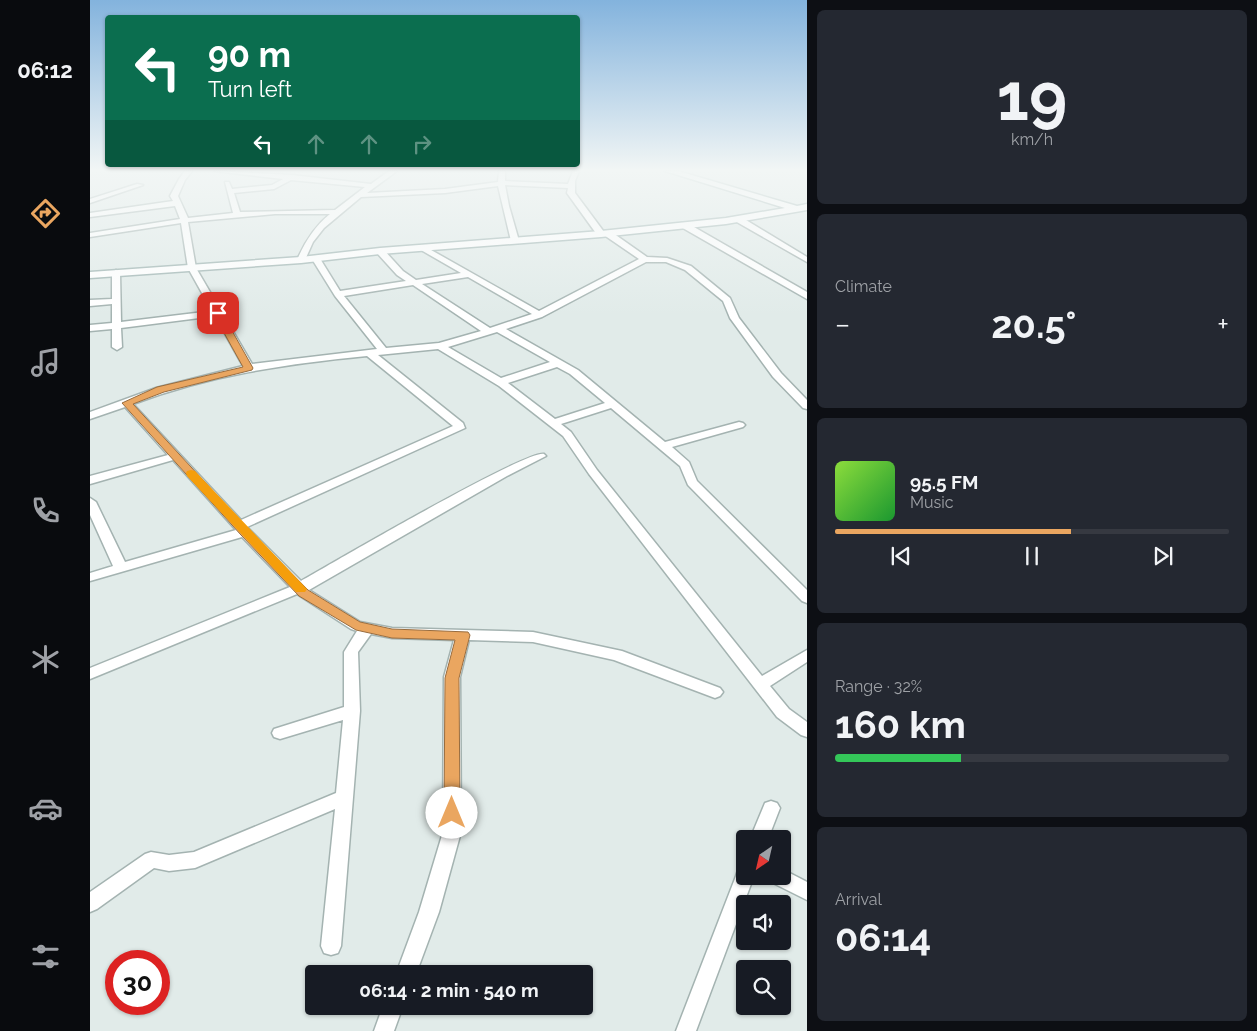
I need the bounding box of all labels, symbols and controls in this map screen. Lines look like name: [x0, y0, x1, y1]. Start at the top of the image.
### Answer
text: 90 m: [208, 34, 291, 75]
icon: left: [125, 35, 190, 100]
text: 06:12: [17, 57, 73, 83]
text: 19: [997, 59, 1067, 135]
text: Turn left: [208, 76, 292, 102]
icon: left: [249, 130, 277, 158]
icon: ahead: [302, 130, 330, 158]
icon: ahead: [355, 130, 383, 158]
icon: right: [408, 130, 436, 158]
text: km/h: [1011, 130, 1053, 149]
icon: directions: [28, 196, 63, 231]
text: Climate: [835, 277, 892, 296]
pin: [197, 292, 239, 334]
icon: arrive: [204, 299, 232, 327]
text: 20.5°: [991, 302, 1076, 347]
text: −: [835, 308, 850, 341]
text: +: [1217, 308, 1229, 341]
icon: music: [28, 345, 63, 380]
text: 95.5 FM: [910, 471, 978, 493]
icon: phone: [28, 493, 63, 528]
text: Music: [910, 493, 954, 512]
icon: previous: [887, 542, 915, 570]
icon: pause: [1018, 542, 1046, 570]
icon: next: [1149, 542, 1177, 570]
icon: climate: [28, 642, 63, 677]
text: Range · 32%: [835, 677, 922, 696]
text: 160 km: [835, 702, 966, 747]
position arrow: [425, 786, 477, 838]
icon: car: [28, 791, 63, 826]
north arrow: [736, 830, 791, 885]
map controls: [736, 830, 791, 1015]
text: Arrival: [835, 890, 882, 909]
button: sound: [736, 895, 791, 950]
text: 06:14: [835, 915, 931, 960]
icon: filters: [28, 939, 63, 974]
speed limit sign: 30: [105, 950, 170, 1015]
button: search: [736, 960, 791, 1015]
text: 06:14 · 2 min · 540 m: [359, 979, 539, 1001]

